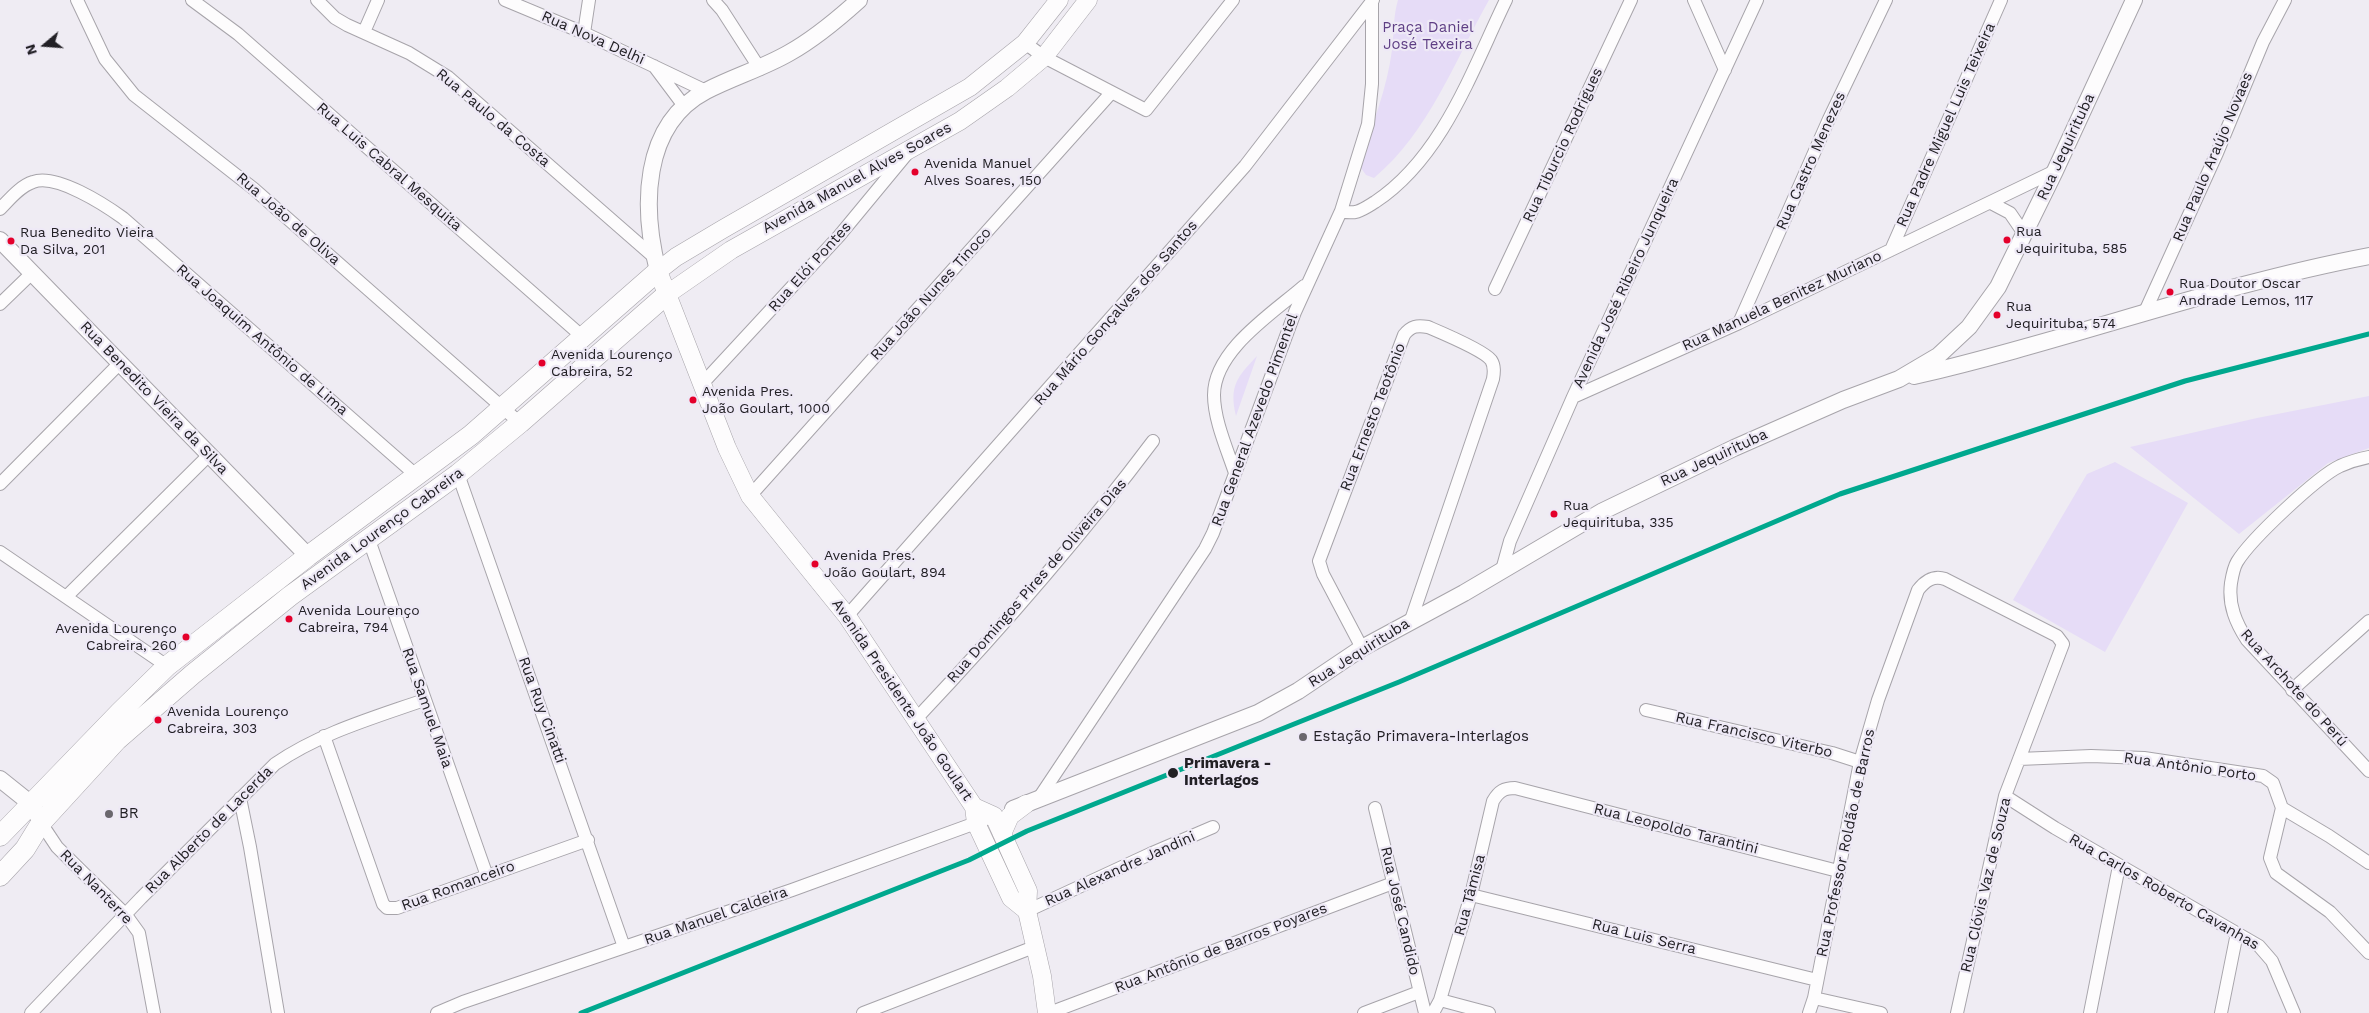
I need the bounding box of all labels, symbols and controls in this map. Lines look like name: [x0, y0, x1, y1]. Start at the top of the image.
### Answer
street label: Rua Nova Delhi: [539, 7, 647, 69]
park label: Praça Daniel José Texeira: [1382, 19, 1474, 54]
north arrow: [20, 20, 70, 70]
street label: Rua Padre Miguel Luis Teixeira: [1893, 20, 1999, 230]
text: N: [22, 42, 40, 57]
street label: Rua Paulo da Costa: [432, 65, 554, 171]
street label: Rua Tiburcio Rodrigues: [1519, 65, 1607, 225]
street label: Rua Paulo Araújo Novaes: [2169, 69, 2257, 245]
street label: Rua Castro Menezes: [1772, 89, 1850, 233]
street label: Rua Jequirituba: [2033, 91, 2099, 203]
street label: Rua Luis Cabral Mesquita: [313, 99, 465, 235]
street label: Avenida Manuel Alves Soares: [759, 118, 955, 238]
place label: Avenida Manuel Alves Soares, 150: [924, 156, 1042, 188]
marker: Avenida Manuel Alves Soares, 150: [910, 167, 920, 177]
street label: Rua João de Oliva: [232, 169, 344, 269]
street label: Avenida José Ribeiro Junqueira: [1569, 175, 1683, 391]
street label: Rua Mário Gonçalves dos Santos: [1031, 217, 1201, 409]
street label: Rua Elói Pontes: [765, 218, 855, 316]
street label: Rua João Nunes Tinoco: [867, 224, 995, 364]
place label: Rua Jequirituba, 585: [2016, 224, 2127, 256]
place label: Rua Benedito Vieira Da Silva, 201: [20, 225, 154, 258]
marker: Rua Jequirituba, 585: [2002, 235, 2012, 245]
marker: Rua Benedito Vieira Da Silva, 201: [6, 236, 16, 246]
street label: Rua Manuela Benitez Muriano: [1679, 247, 1885, 355]
street label: Rua Joaquim Antônio de Lima: [173, 261, 351, 419]
place label: Rua Doutor Oscar Andrade Lemos, 117: [2179, 276, 2313, 308]
marker: Rua Doutor Oscar Andrade Lemos, 117: [2165, 287, 2175, 297]
place label: Rua Jequirituba, 574: [2006, 299, 2116, 332]
marker: Rua Jequirituba, 574: [1992, 310, 2002, 320]
street label: Rua General Azevedo Pimentel: [1208, 311, 1302, 529]
street label: Rua Benedito Vieira da Silva: [76, 318, 232, 478]
street label: Rua Ernesto Teotônio: [1336, 340, 1410, 494]
place label: Avenida Lourenço Cabreira, 52: [551, 347, 673, 380]
marker: Avenida Lourenço Cabreira, 52: [537, 358, 547, 368]
place label: Avenida Pres. João Goulart, 1000: [702, 384, 830, 417]
marker: Avenida Pres. João Goulart, 1000: [688, 395, 698, 405]
street label: Rua Jequirituba: [1658, 425, 1770, 491]
street label: Avenida Lourenço Cabreira: [297, 464, 467, 594]
street label: Rua Domingos Pires de Oliveira Dias: [943, 475, 1131, 687]
place label: Rua Jequirituba, 335: [1563, 498, 1674, 530]
marker: Rua Jequirituba, 335: [1549, 509, 1559, 519]
place label: Avenida Pres. João Goulart, 894: [824, 548, 946, 580]
marker: Avenida Pres. João Goulart, 894: [810, 559, 820, 569]
street label: Avenida Presidente João Goulart: [828, 596, 976, 804]
place label: Avenida Lourenço Cabreira, 794: [298, 603, 420, 636]
marker: Avenida Lourenço Cabreira, 794: [284, 614, 294, 624]
street label: Rua Jequirituba: [1305, 615, 1413, 691]
place label: Avenida Lourenço Cabreira, 260: [55, 621, 177, 654]
street label: Rua Archote do Perú: [2237, 626, 2351, 750]
marker: Avenida Lourenço Cabreira, 260: [181, 632, 191, 642]
street label: Rua Samuel Maia: [398, 645, 456, 771]
street label: Rua Ruy Cinatti: [514, 654, 570, 766]
place label: Avenida Lourenço Cabreira, 303: [167, 704, 289, 736]
street label: Rua Francisco Viterbo: [1674, 708, 1834, 762]
marker: Avenida Lourenço Cabreira, 303: [153, 715, 163, 725]
street label: Rua Professor Roldão de Barros: [1813, 727, 1879, 959]
place label: Estação Primavera-Interlagos: [1313, 728, 1529, 746]
marker: Estação Primavera-Interlagos: [1297, 731, 1309, 743]
street label: Rua Antônio Porto: [2123, 749, 2257, 785]
place label: Primavera - Interlagos: [1184, 755, 1272, 790]
street label: Rua Alberto de Lacerda: [142, 763, 276, 897]
marker: Primavera - Interlagos: [1166, 766, 1180, 780]
street label: Rua Clóvis Vaz de Souza: [1957, 796, 2015, 974]
street label: Rua Leopoldo Tarantini: [1592, 800, 1760, 858]
place label: BR: [119, 805, 139, 823]
marker: BR: [103, 808, 115, 820]
street label: Rua Alexandre Jandini: [1042, 828, 1198, 910]
street label: Rua Carlos Roberto Cavanhas: [2066, 830, 2262, 954]
street label: Rua José Candido: [1376, 845, 1424, 977]
street label: Rua Nanterre: [56, 846, 136, 928]
street label: Rua Tâmisa: [1451, 852, 1489, 938]
street label: Rua Romanceiro: [399, 857, 517, 915]
street label: Rua Manuel Caldeira: [642, 883, 790, 949]
street label: Rua Antônio de Barros Poyares: [1112, 899, 1330, 997]
street label: Rua Luis Serra: [1590, 915, 1698, 959]

